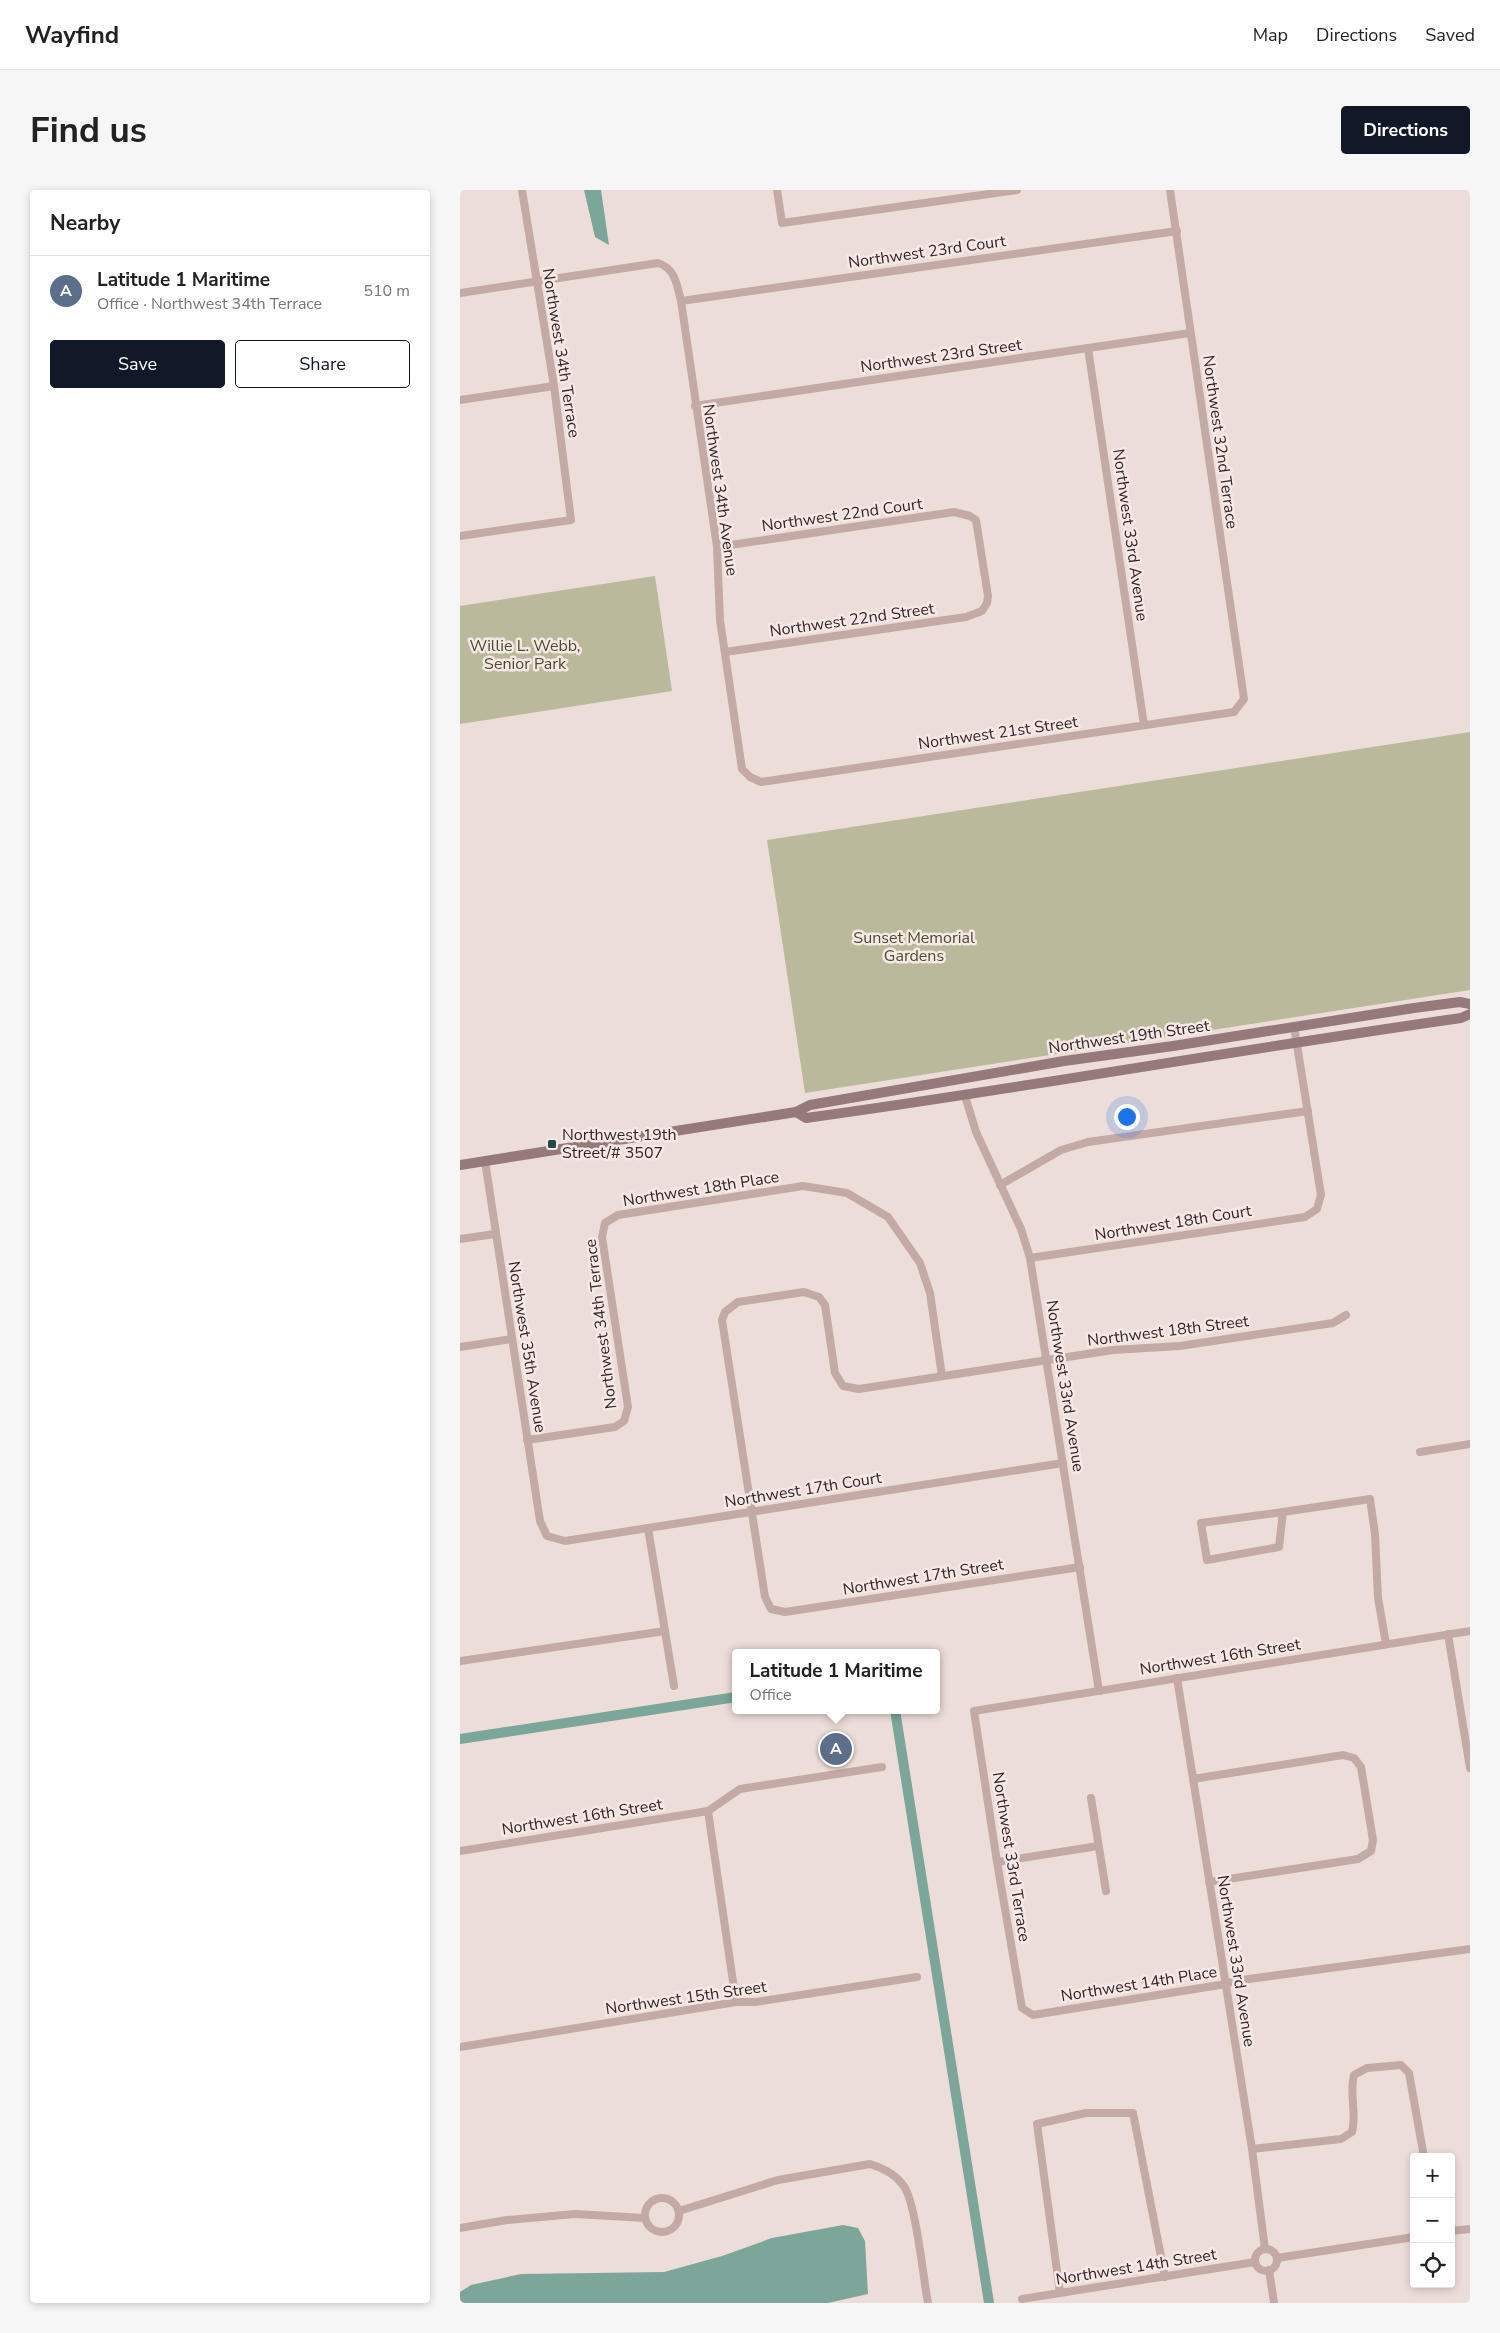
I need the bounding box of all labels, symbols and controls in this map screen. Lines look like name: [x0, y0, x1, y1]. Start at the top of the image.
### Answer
text: Wayfind: [25, 19, 119, 51]
text: Map: [1253, 23, 1288, 47]
text: Directions: [1316, 23, 1397, 47]
text: Saved: [1425, 23, 1475, 47]
button: Directions: [1341, 106, 1470, 154]
text: Find us: [30, 107, 147, 154]
text: Nearby: [50, 209, 120, 237]
street label: Northwest 23rd Court: [847, 230, 1008, 274]
text: Latitude 1 Maritime: [97, 267, 270, 293]
street label: Northwest 34th Terrace: [537, 267, 585, 439]
text: A: [60, 280, 72, 302]
text: 510 m: [363, 280, 410, 302]
text: Office · Northwest 34th Terrace: [97, 293, 322, 315]
street label: Northwest 23rd Street: [859, 334, 1023, 378]
button: Save: [50, 340, 225, 388]
button: Share: [235, 340, 410, 388]
street label: Northwest 32nd Terrace: [1197, 354, 1243, 530]
street label: Northwest 34th Avenue: [697, 403, 743, 577]
street label: Northwest 33rd Avenue: [1107, 448, 1153, 622]
street label: Northwest 22nd Court: [760, 493, 924, 537]
street label: Northwest 22nd Street: [768, 597, 936, 642]
park label: Willie L. Webb, Senior Park: [470, 635, 580, 675]
street label: Northwest 21st Street: [917, 711, 1080, 755]
park label: Sunset Memorial Gardens: [853, 927, 975, 967]
street label: Northwest 19th Street: [1047, 1015, 1211, 1059]
your location: [1114, 1104, 1140, 1130]
place label: Northwest 19th Street/# 3507: [562, 1124, 677, 1164]
marker: Northwest 19th Street/# 3507: [546, 1138, 558, 1150]
street label: Northwest 18th Place: [621, 1166, 781, 1212]
street label: Northwest 18th Court: [1093, 1200, 1253, 1246]
street label: Northwest 34th Terrace: [580, 1238, 622, 1410]
street label: Northwest 35th Avenue: [503, 1260, 551, 1434]
street label: Northwest 33rd Avenue: [1041, 1299, 1089, 1473]
street label: Northwest 18th Street: [1086, 1310, 1250, 1352]
street label: Northwest 17th Court: [723, 1467, 883, 1513]
street label: Northwest 17th Street: [841, 1553, 1005, 1601]
street label: Northwest 16th Street: [1138, 1633, 1302, 1681]
popup: [732, 1649, 940, 1714]
text: Latitude 1 Maritime: [749, 1658, 923, 1684]
text: Office: [749, 1684, 791, 1706]
pin: A: [820, 1730, 852, 1768]
street label: Northwest 33rd Terrace: [987, 1771, 1035, 1943]
street label: Northwest 16th Street: [500, 1793, 664, 1841]
street label: Northwest 33rd Avenue: [1212, 1874, 1260, 2048]
street label: Northwest 14th Place: [1059, 1961, 1219, 2007]
street label: Northwest 15th Street: [604, 1976, 768, 2020]
map controls: [1410, 2153, 1455, 2288]
button: +: [1410, 2153, 1455, 2198]
button: −: [1410, 2198, 1455, 2243]
street label: Northwest 14th Street: [1054, 2243, 1218, 2291]
button: locate: [1410, 2243, 1455, 2288]

